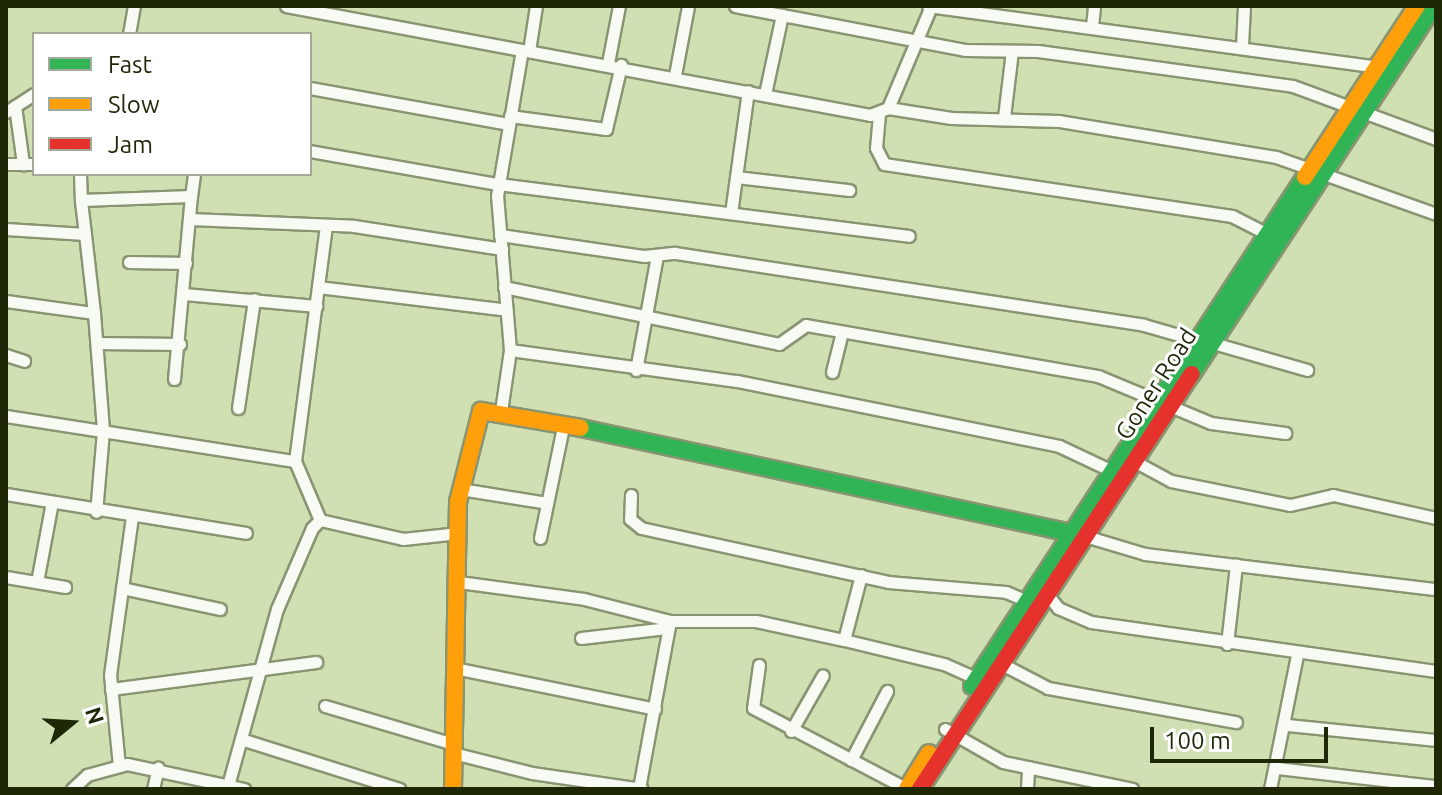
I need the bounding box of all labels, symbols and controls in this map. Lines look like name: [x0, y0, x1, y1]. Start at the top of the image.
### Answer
legend: [32, 32, 312, 176]
text: Fast: [108, 51, 152, 78]
text: Slow: [108, 91, 160, 118]
text: Jam: [108, 131, 153, 158]
street label: Goner Road: [1109, 323, 1203, 445]
north arrow: [32, 683, 112, 763]
text: N: [81, 704, 110, 727]
scale bar: [1154, 711, 1332, 761]
text: 100 m: [1164, 727, 1231, 754]

